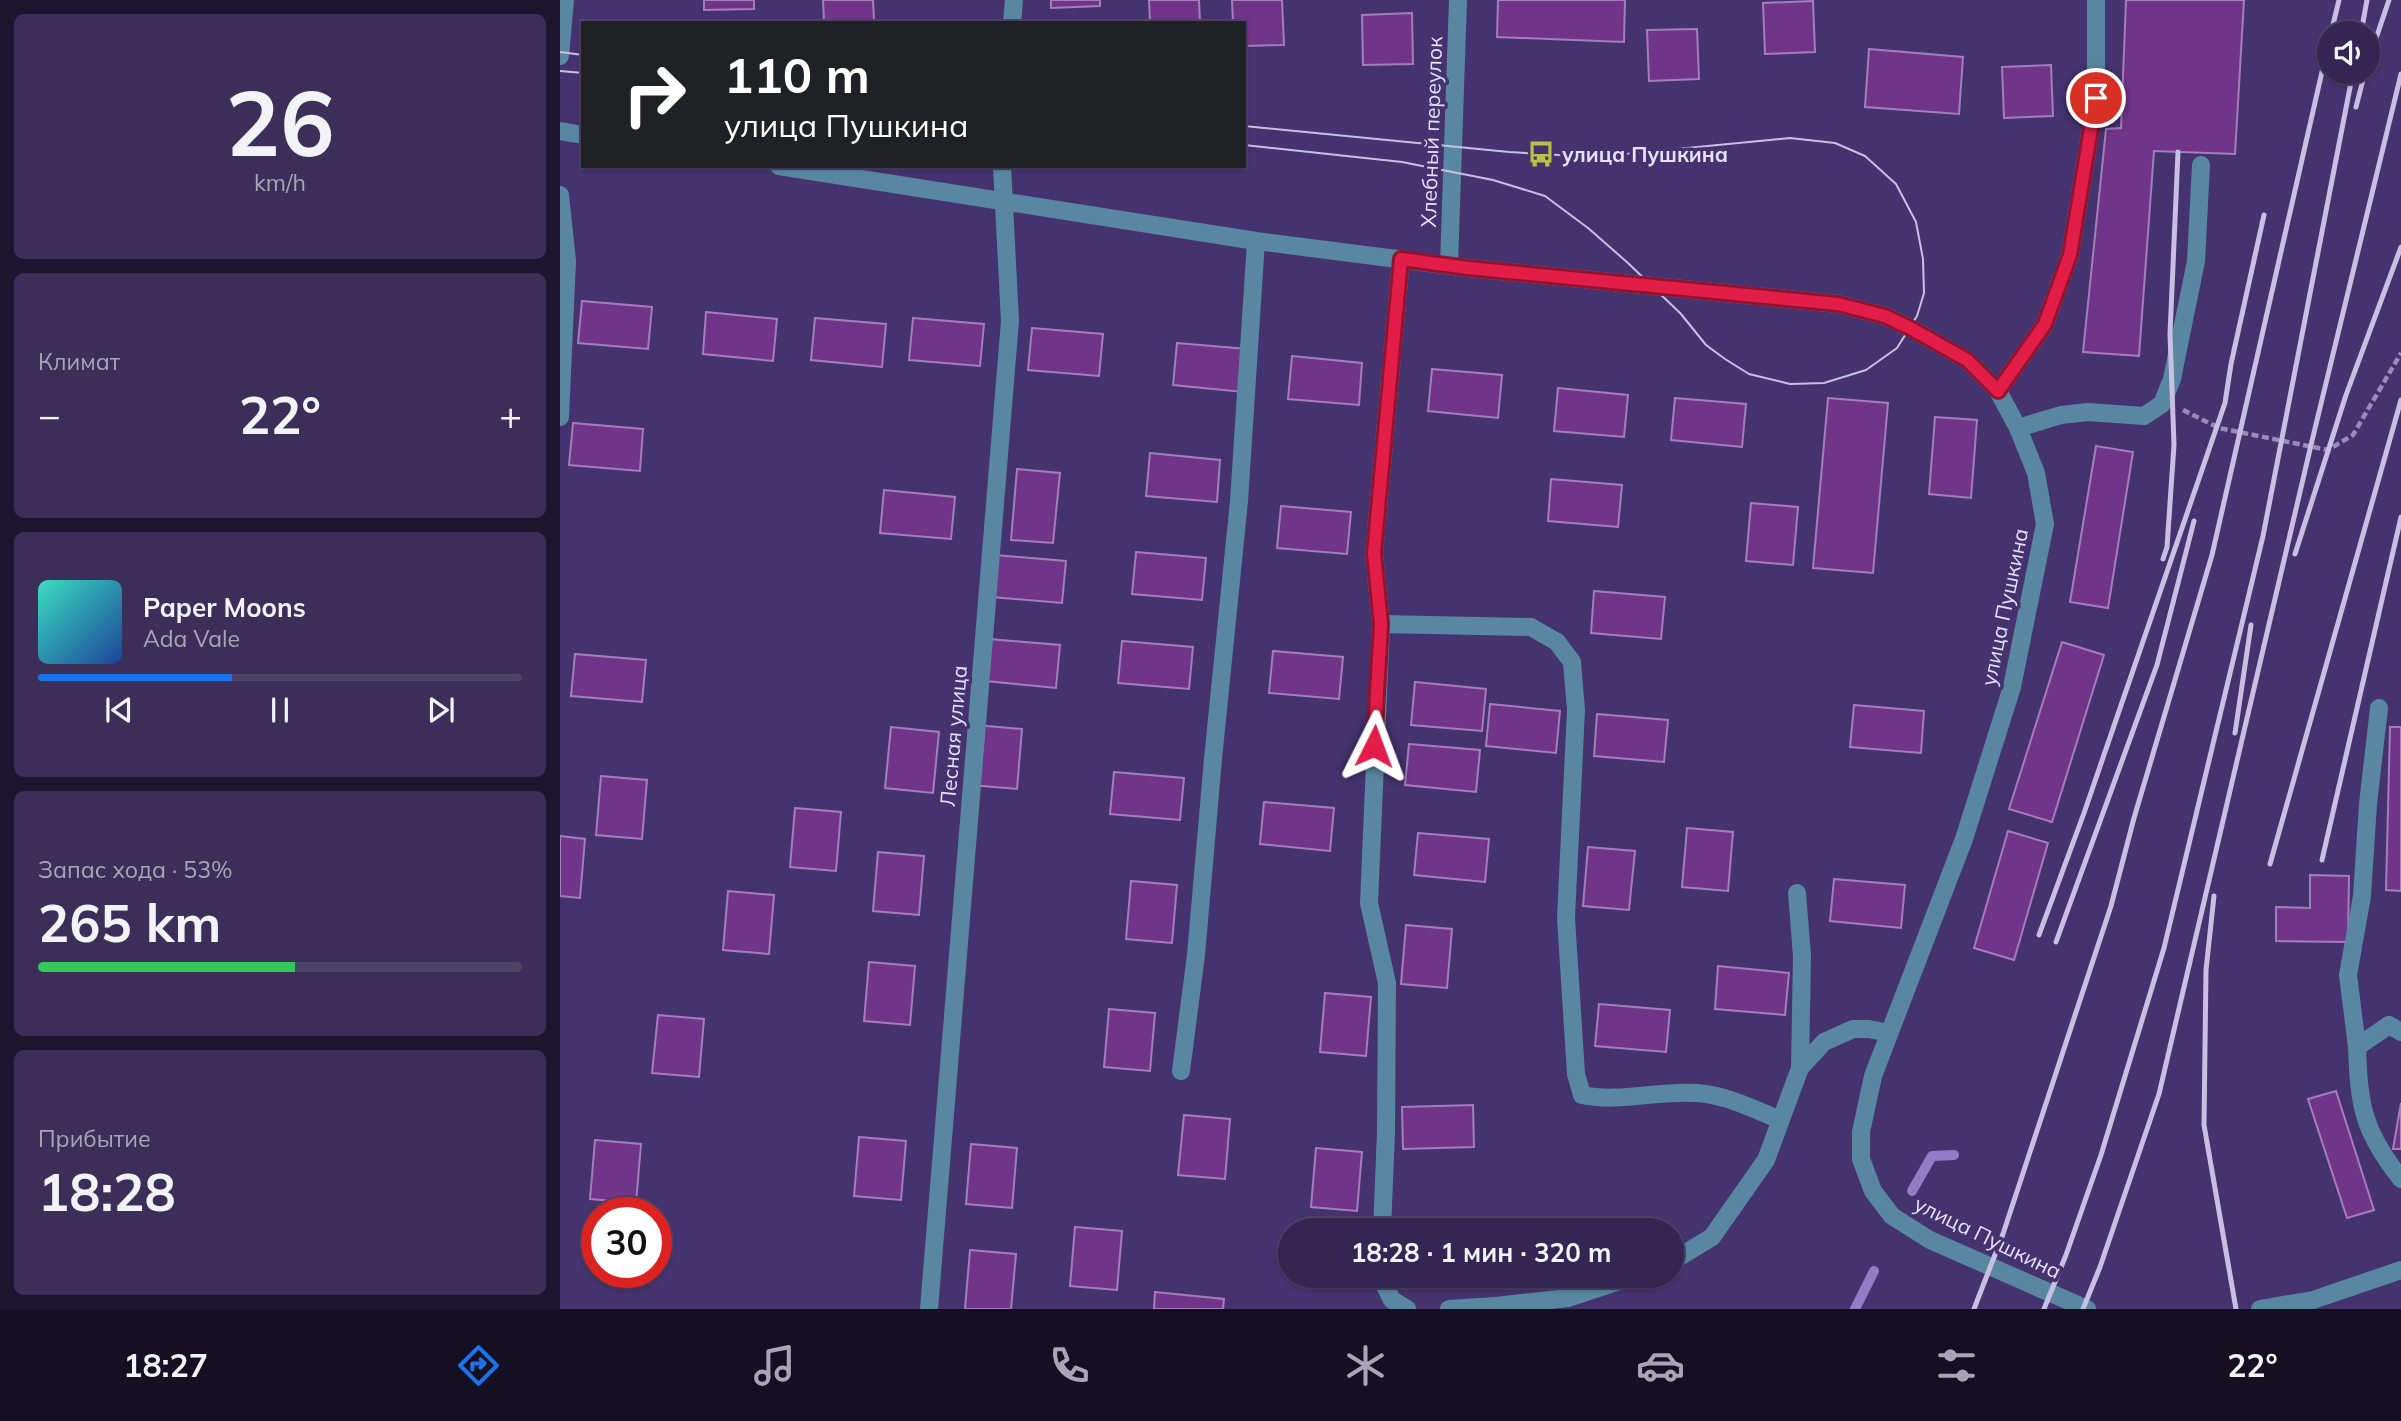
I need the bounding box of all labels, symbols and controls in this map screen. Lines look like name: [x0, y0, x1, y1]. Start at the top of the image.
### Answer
map controls: [2317, 21, 2380, 84]
button: sound: [2317, 21, 2380, 84]
street label: Хлебный переулок: [1415, 35, 1447, 228]
text: 110 m: [724, 44, 870, 105]
icon: right: [609, 49, 700, 140]
text: 26: [225, 65, 335, 179]
pin: [2066, 68, 2126, 128]
icon: arrive: [2077, 79, 2115, 117]
text: улица Пушкина: [724, 105, 968, 145]
bus stop icon: улица Пушкина: [1526, 139, 1556, 169]
place label: улица Пушкина: [1562, 141, 1728, 167]
text: km/h: [254, 168, 306, 197]
text: Климат: [38, 347, 120, 376]
text: 22°: [239, 382, 321, 447]
text: −: [38, 391, 61, 439]
text: +: [499, 391, 522, 439]
street label: улица Пушкина: [1975, 526, 2033, 688]
text: Paper Moons: [143, 591, 306, 624]
text: Ada Vale: [143, 624, 240, 653]
street label: Лесная улица: [934, 664, 972, 808]
icon: previous: [100, 691, 138, 729]
icon: pause: [261, 691, 299, 729]
icon: next: [422, 691, 460, 729]
position arrow: [1337, 709, 1411, 783]
text: Запас хода · 53%: [38, 855, 233, 884]
text: 265 km: [38, 890, 221, 955]
text: Прибытие: [38, 1124, 151, 1153]
text: 18:28: [38, 1159, 176, 1224]
street label: улица Пушкина: [1910, 1190, 2066, 1284]
speed limit sign: 30: [581, 1197, 672, 1288]
text: 18:28 · 1 мин · 320 m: [1351, 1236, 1611, 1269]
icon: directions: [454, 1341, 503, 1390]
icon: music: [750, 1341, 799, 1390]
icon: phone: [1045, 1341, 1094, 1390]
icon: climate: [1341, 1341, 1390, 1390]
icon: car: [1636, 1341, 1685, 1390]
icon: filters: [1932, 1341, 1981, 1390]
text: 18:27: [123, 1345, 208, 1385]
text: 22°: [2227, 1345, 2278, 1385]

